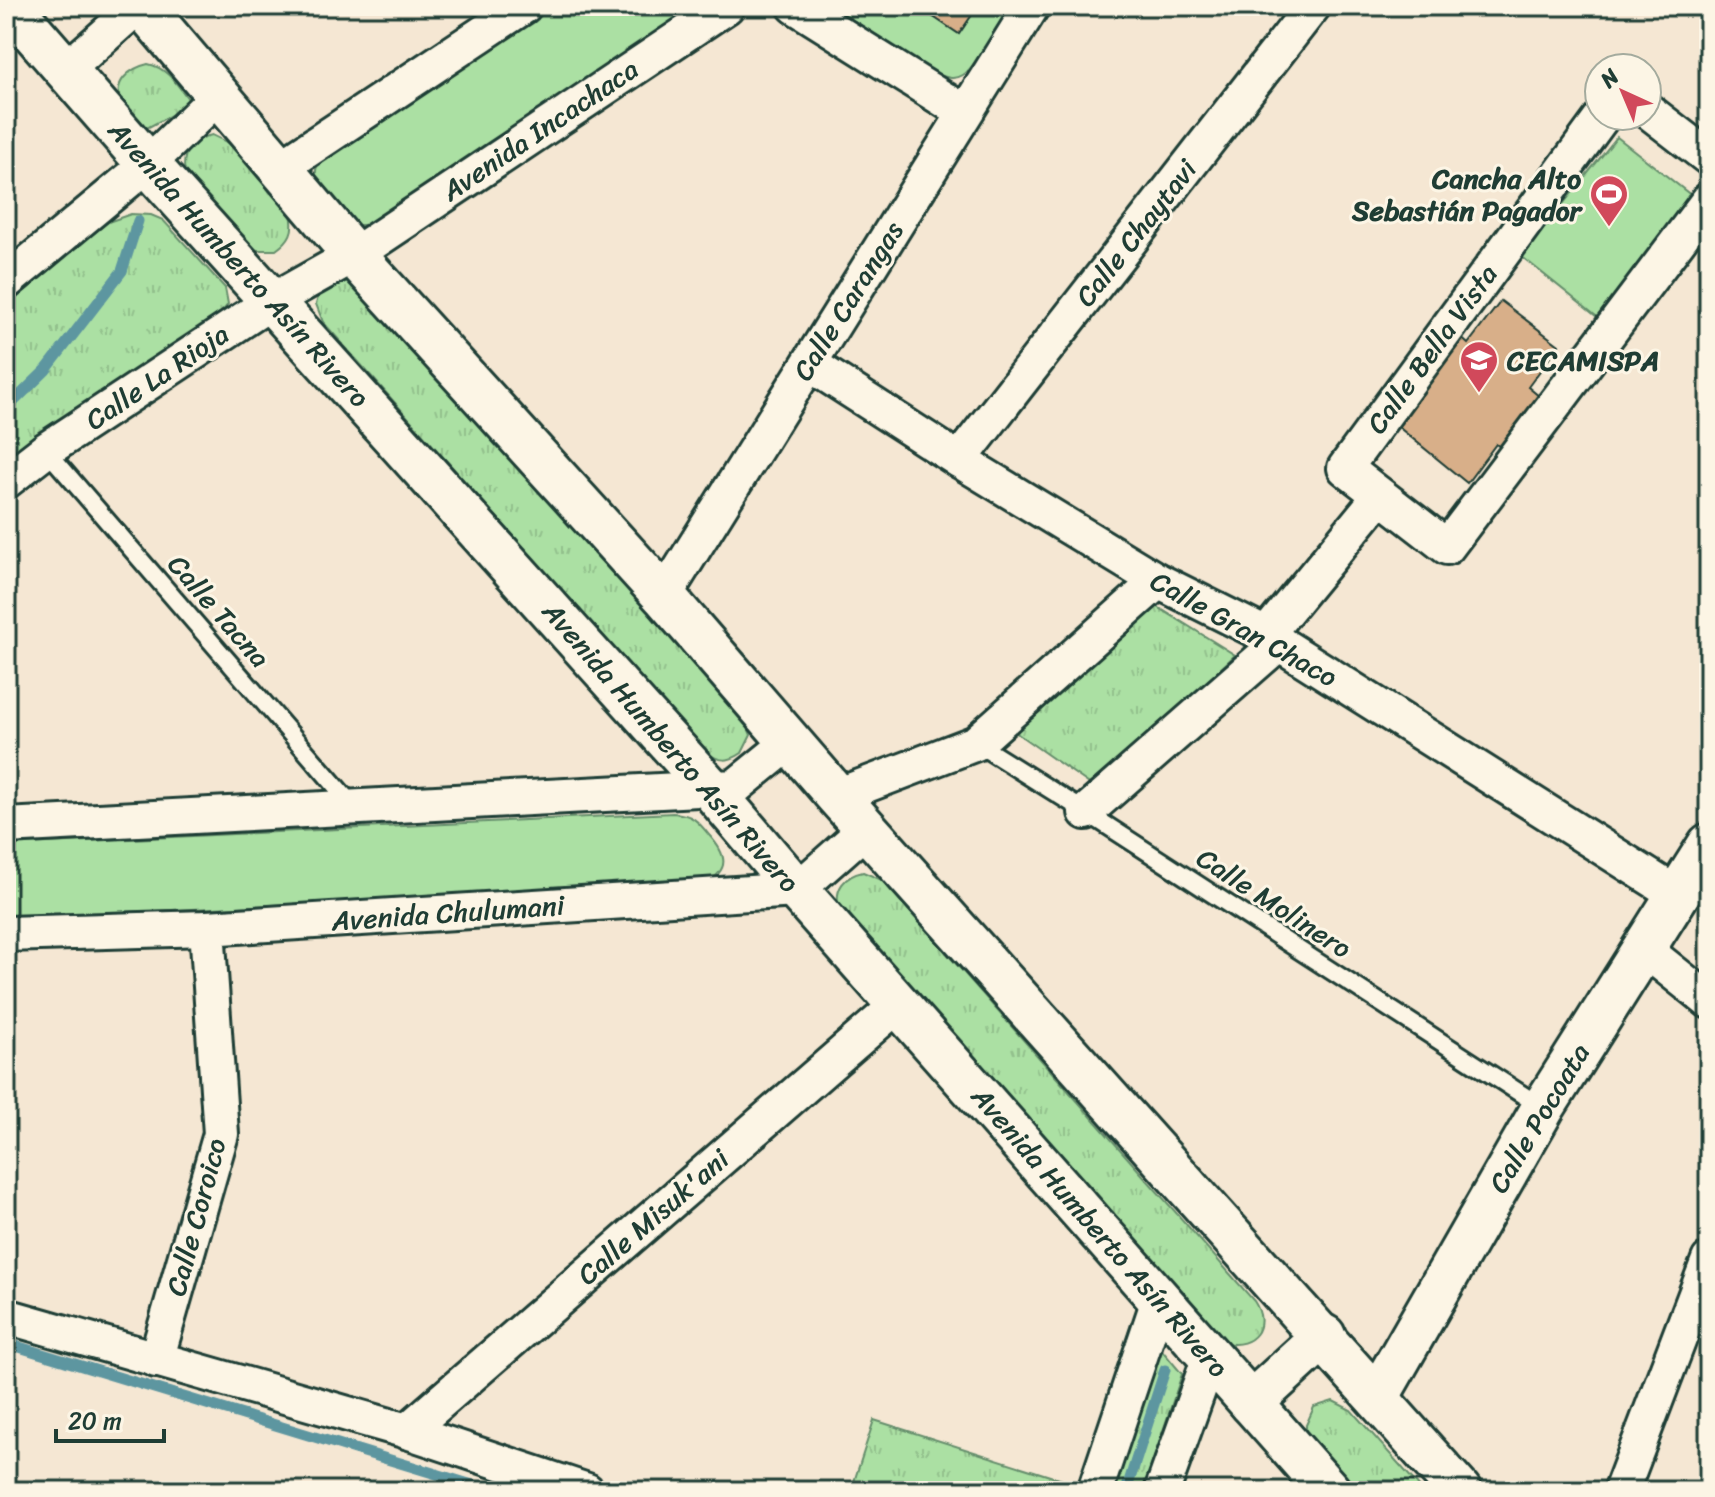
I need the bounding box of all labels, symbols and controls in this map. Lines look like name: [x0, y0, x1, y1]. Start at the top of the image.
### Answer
street label: Avenida Incachaca: [430, 45, 649, 215]
north arrow: [1583, 52, 1663, 132]
text: N: [1590, 58, 1629, 98]
street label: Avenida Humberto Asín Rivero: [95, 108, 382, 420]
street label: Calle Chaytavi: [1062, 147, 1211, 318]
place label: Cancha Alto Sebastián Pagador: [1351, 154, 1584, 235]
sports icon: Cancha Alto Sebastián Pagador: [1588, 173, 1630, 228]
street label: Calle Carangas: [779, 211, 917, 391]
street label: Calle Bella Vista: [1353, 254, 1511, 444]
street label: Calle La Rioja: [75, 310, 239, 444]
place label: CECAMISPA: [1506, 336, 1659, 385]
school or university icon: CECAMISPA: [1458, 339, 1500, 394]
street label: Calle Tacna: [155, 543, 283, 679]
street label: Calle Gran Chaco: [1141, 557, 1347, 701]
street label: Avenida Humberto Asín Rivero: [529, 589, 812, 904]
street label: Calle Molinero: [1186, 834, 1362, 972]
street label: Avenida Chulumani: [329, 880, 567, 946]
street label: Calle Pocoata: [1475, 1033, 1603, 1203]
street label: Avenida Humberto Asín Rivero: [958, 1074, 1241, 1389]
street label: Calle Coroico: [151, 1132, 241, 1301]
street label: Calle Misuk'ani: [565, 1135, 742, 1298]
scale bar: [56, 1393, 164, 1443]
text: 20 m: [68, 1400, 122, 1442]

